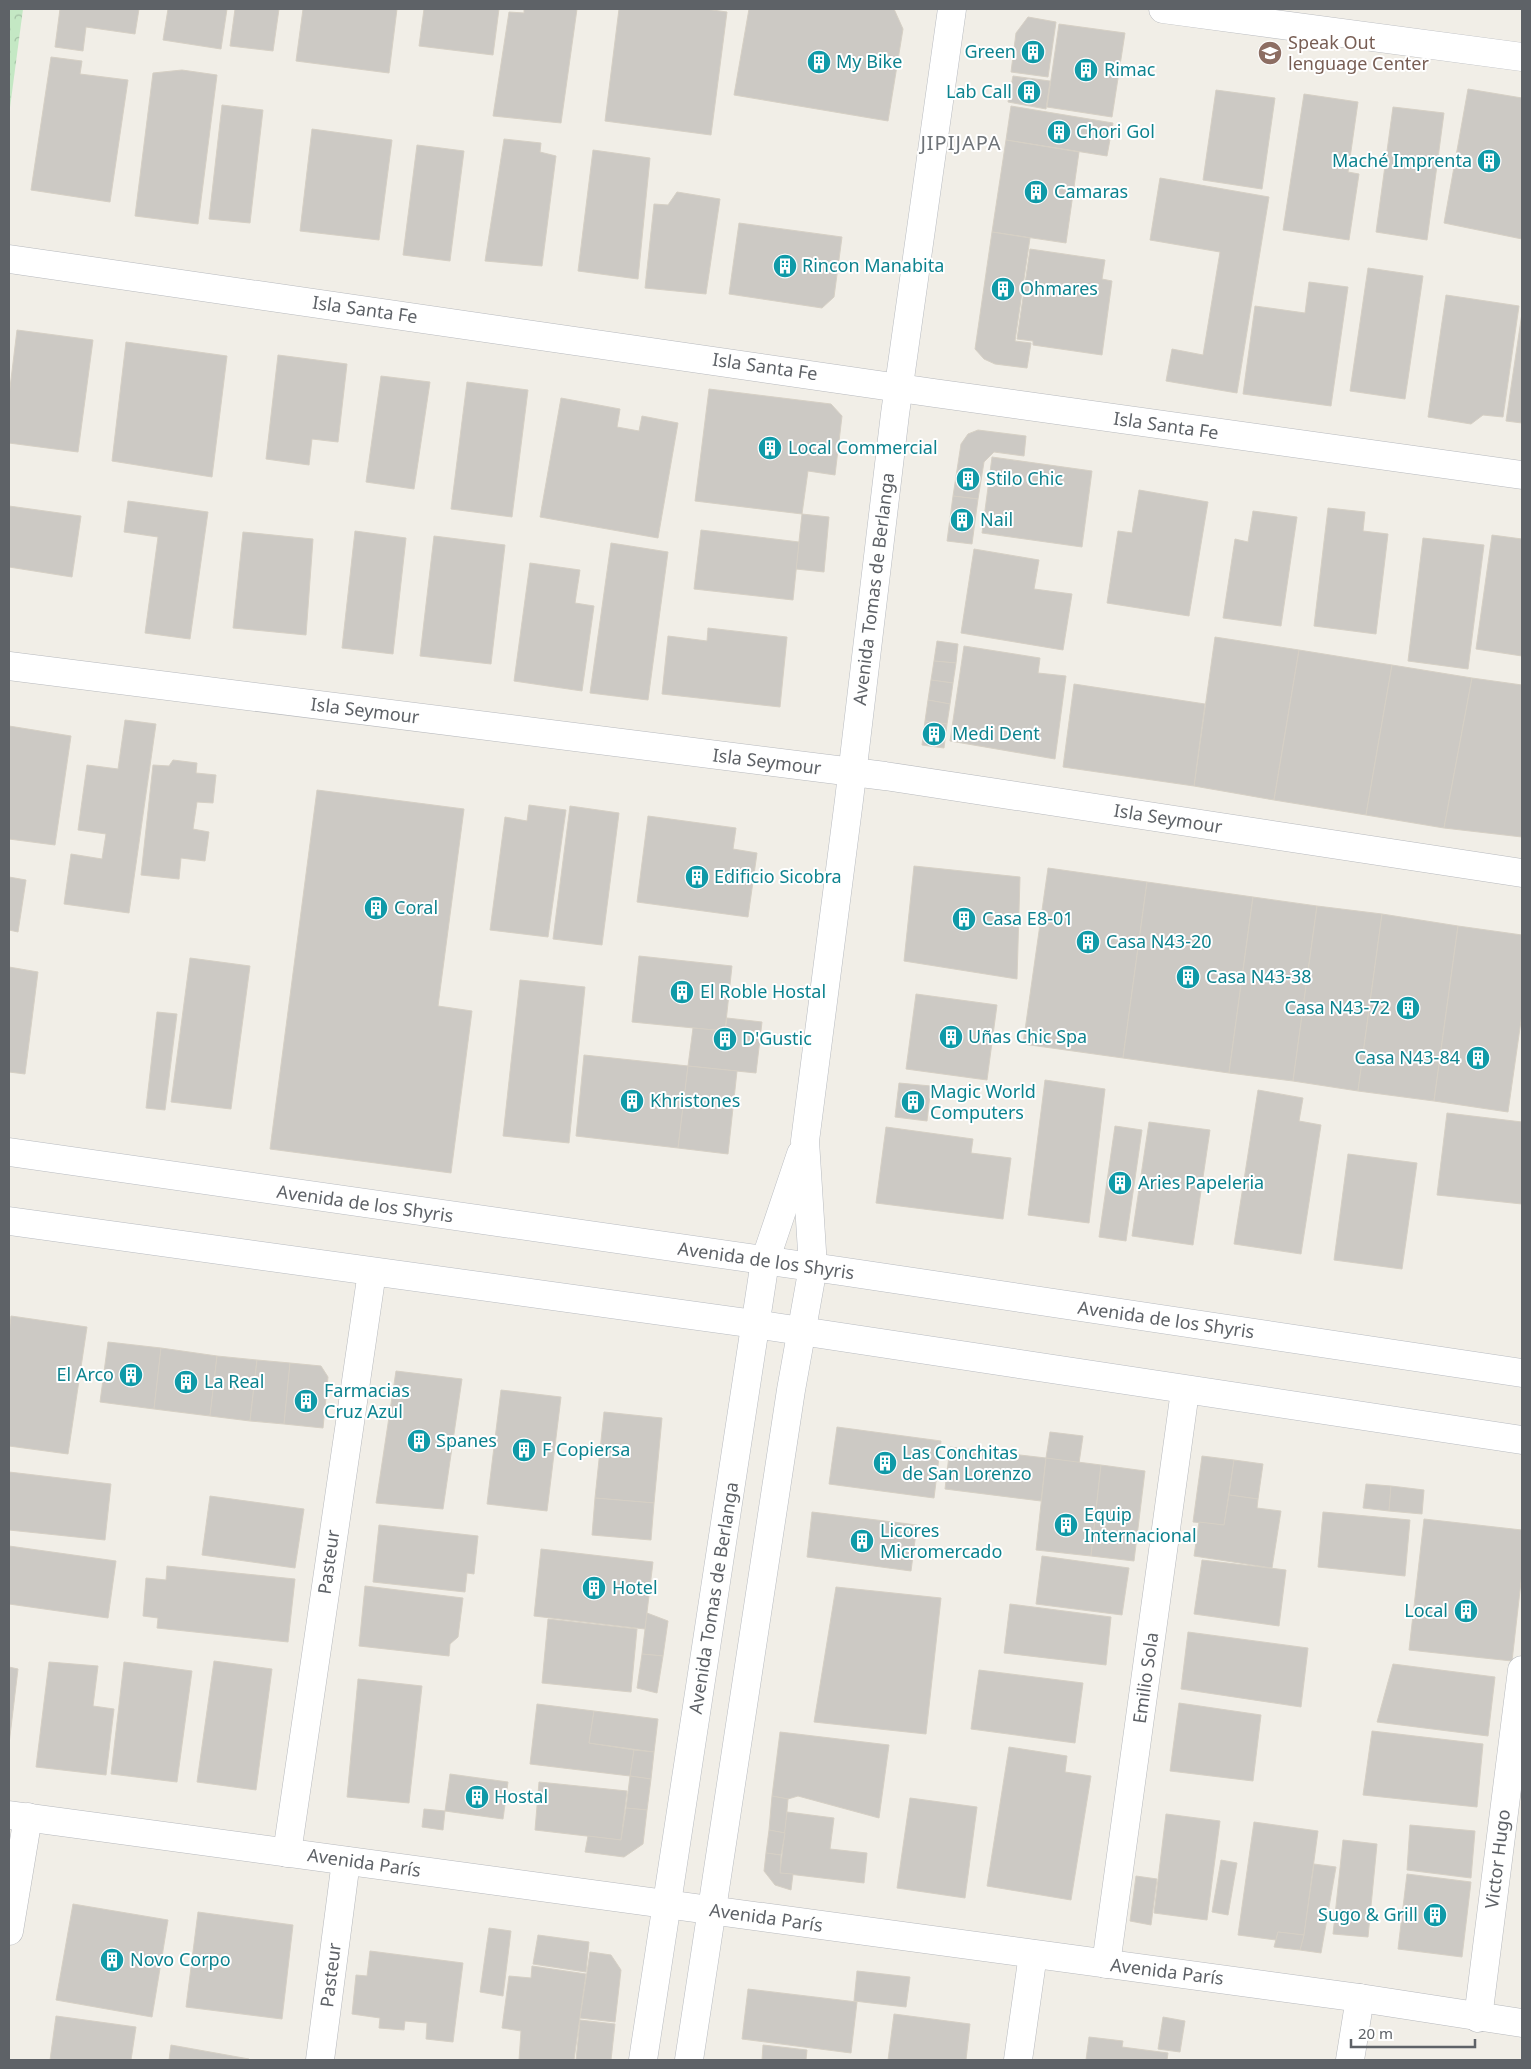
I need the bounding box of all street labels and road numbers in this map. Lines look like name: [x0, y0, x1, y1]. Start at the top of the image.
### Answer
street label: Isla Santa Fe: [311, 290, 419, 328]
street label: Isla Santa Fe: [711, 347, 819, 385]
street label: Isla Santa Fe: [1112, 406, 1220, 444]
street label: Avenida Tomas de Berlanga: [847, 471, 899, 707]
street label: Isla Seymour: [309, 691, 421, 729]
street label: Isla Seymour: [711, 742, 823, 780]
street label: Isla Seymour: [1112, 798, 1225, 839]
street label: Avenida de los Shyris: [275, 1179, 455, 1227]
street label: Avenida de los Shyris: [676, 1236, 856, 1284]
street label: Avenida de los Shyris: [1076, 1295, 1256, 1343]
street label: Avenida Tomas de Berlanga: [683, 1480, 743, 1716]
street label: Pasteur: [312, 1528, 344, 1596]
street label: Emilio Sola: [1127, 1631, 1163, 1725]
street label: Victor Hugo: [1479, 1808, 1515, 1910]
street label: Avenida París: [306, 1842, 422, 1882]
street label: Avenida París: [708, 1897, 824, 1937]
street label: Pasteur: [314, 1941, 346, 2009]
street label: Avenida París: [1109, 1952, 1225, 1990]

